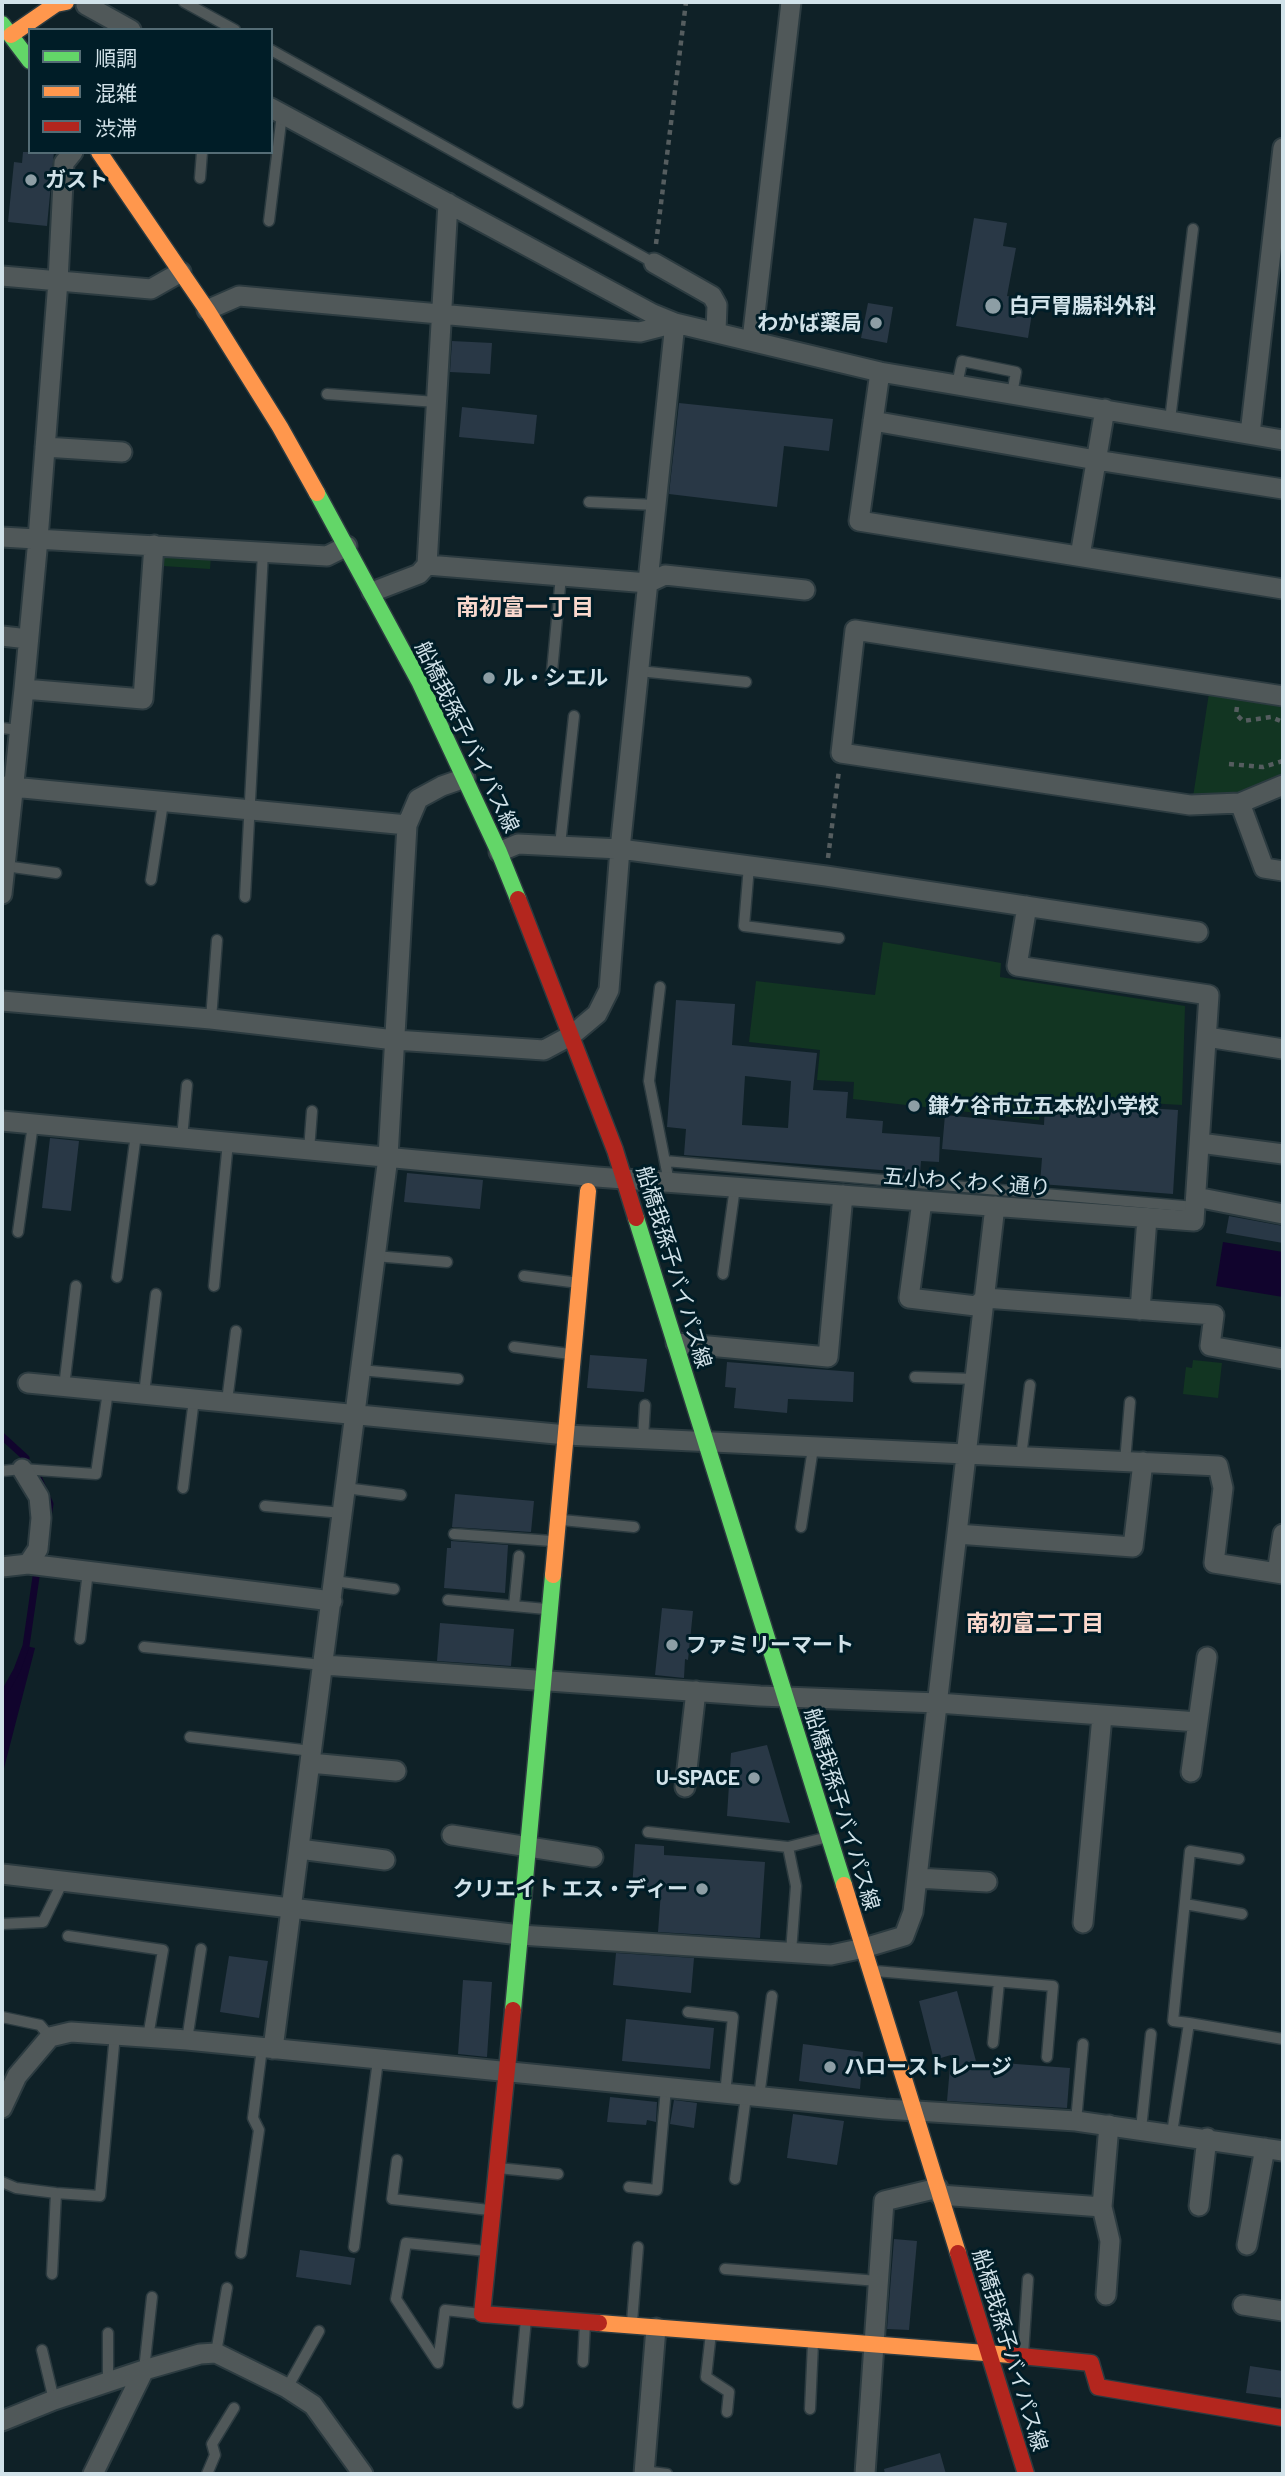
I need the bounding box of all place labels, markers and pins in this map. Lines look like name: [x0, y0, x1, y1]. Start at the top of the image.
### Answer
place label: ガスト: [45, 167, 108, 193]
marker: ガスト: [23, 172, 39, 188]
place label: 白戸胃腸科外科: [1009, 293, 1156, 319]
marker: 白戸胃腸科外科: [983, 296, 1003, 316]
place label: わかば薬局: [757, 310, 862, 336]
marker: わかば薬局: [868, 315, 884, 331]
place label: ル・シエル: [503, 665, 608, 691]
marker: ル・シエル: [481, 670, 497, 686]
place label: 鎌ケ谷市立五本松小学校: [928, 1093, 1159, 1119]
marker: 鎌ケ谷市立五本松小学校: [906, 1098, 922, 1114]
place label: ファミリーマート: [686, 1632, 854, 1658]
marker: ファミリーマート: [664, 1637, 680, 1653]
place label: U-SPACE: [656, 1765, 740, 1791]
marker: U-SPACE: [746, 1770, 762, 1786]
place label: クリエイト エス・ディー: [453, 1876, 688, 1902]
marker: クリエイト エス・ディー: [694, 1881, 710, 1897]
place label: ハローストレージ: [844, 2054, 1012, 2080]
marker: ハローストレージ: [822, 2059, 838, 2075]

